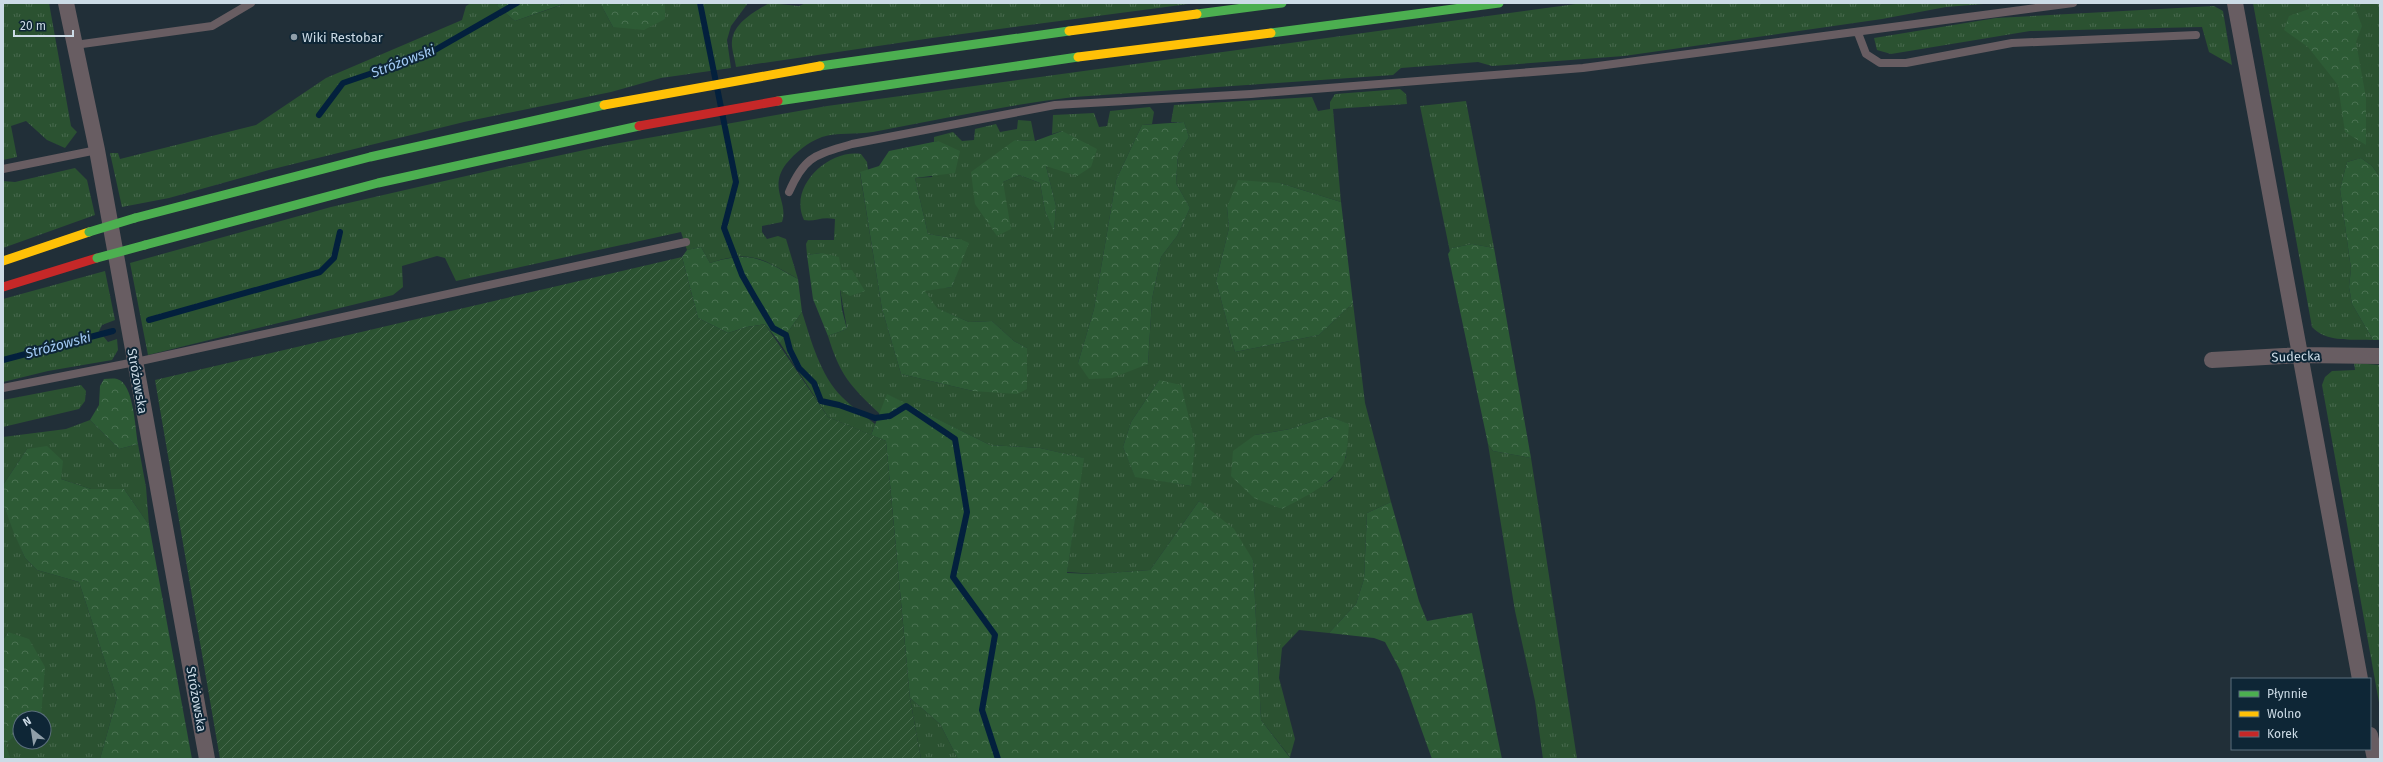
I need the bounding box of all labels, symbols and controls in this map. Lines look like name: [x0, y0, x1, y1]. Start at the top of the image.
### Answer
scale bar: [14, 12, 73, 38]
text: 20 m: [20, 19, 46, 33]
place label: Wiki Restobar: [302, 30, 383, 45]
marker: Wiki Restobar: [289, 32, 299, 42]
water label: Stróżowski: [368, 41, 438, 82]
water label: Stróżowski: [22, 329, 93, 363]
street label: Stróżowska: [124, 347, 151, 415]
street label: Sudecka: [2271, 348, 2321, 365]
street label: Stróżowska: [183, 665, 210, 733]
legend: [2231, 678, 2371, 750]
text: Płynnie: [2267, 687, 2308, 701]
text: Wolno: [2267, 707, 2301, 721]
north arrow: [12, 710, 52, 750]
text: N: [21, 714, 34, 729]
text: Korek: [2267, 727, 2299, 741]

